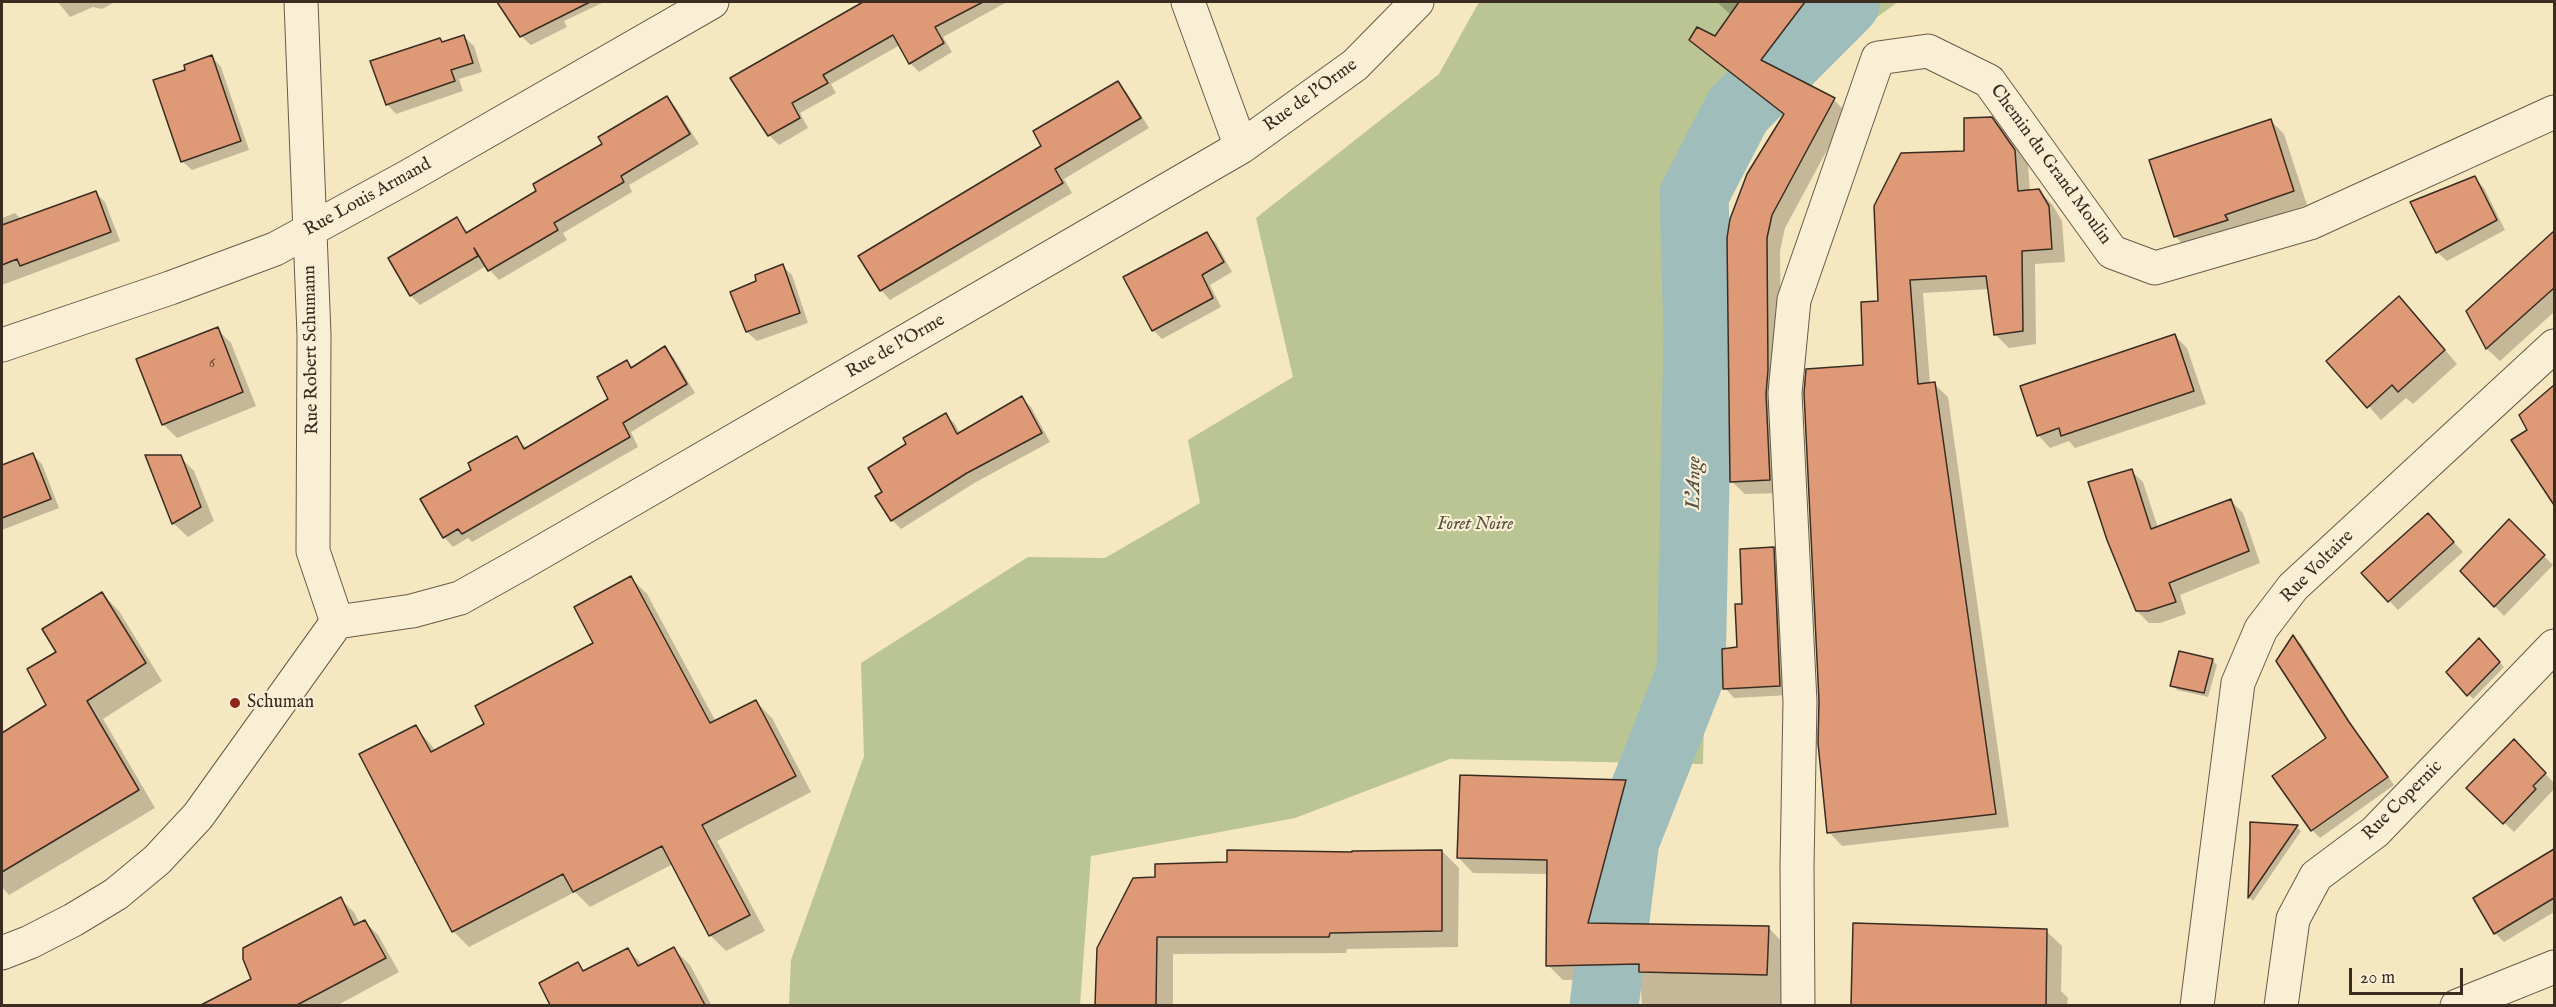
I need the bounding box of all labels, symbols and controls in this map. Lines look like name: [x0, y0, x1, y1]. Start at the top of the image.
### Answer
street label: Rue de l'Orme: [1260, 55, 1362, 137]
street label: Chemin du Grand Moulin: [1985, 81, 2115, 249]
street label: Rue Louis Armand: [301, 154, 435, 242]
street label: Rue Robert Schumann: [300, 265, 324, 435]
street label: Rue de l'Orme: [843, 310, 949, 384]
house number: 6: [209, 355, 215, 373]
water label: L'Ange: [1683, 456, 1707, 510]
park label: Foret Noire: [1437, 514, 1513, 536]
street label: Rue Voltaire: [2277, 526, 2359, 608]
place label: Schuman: [247, 692, 314, 714]
marker: Schuman: [228, 696, 242, 710]
street label: Rue Copernic: [2358, 756, 2448, 846]
scale bar: [2352, 956, 2466, 994]
text: 20 m: [2360, 967, 2395, 990]

